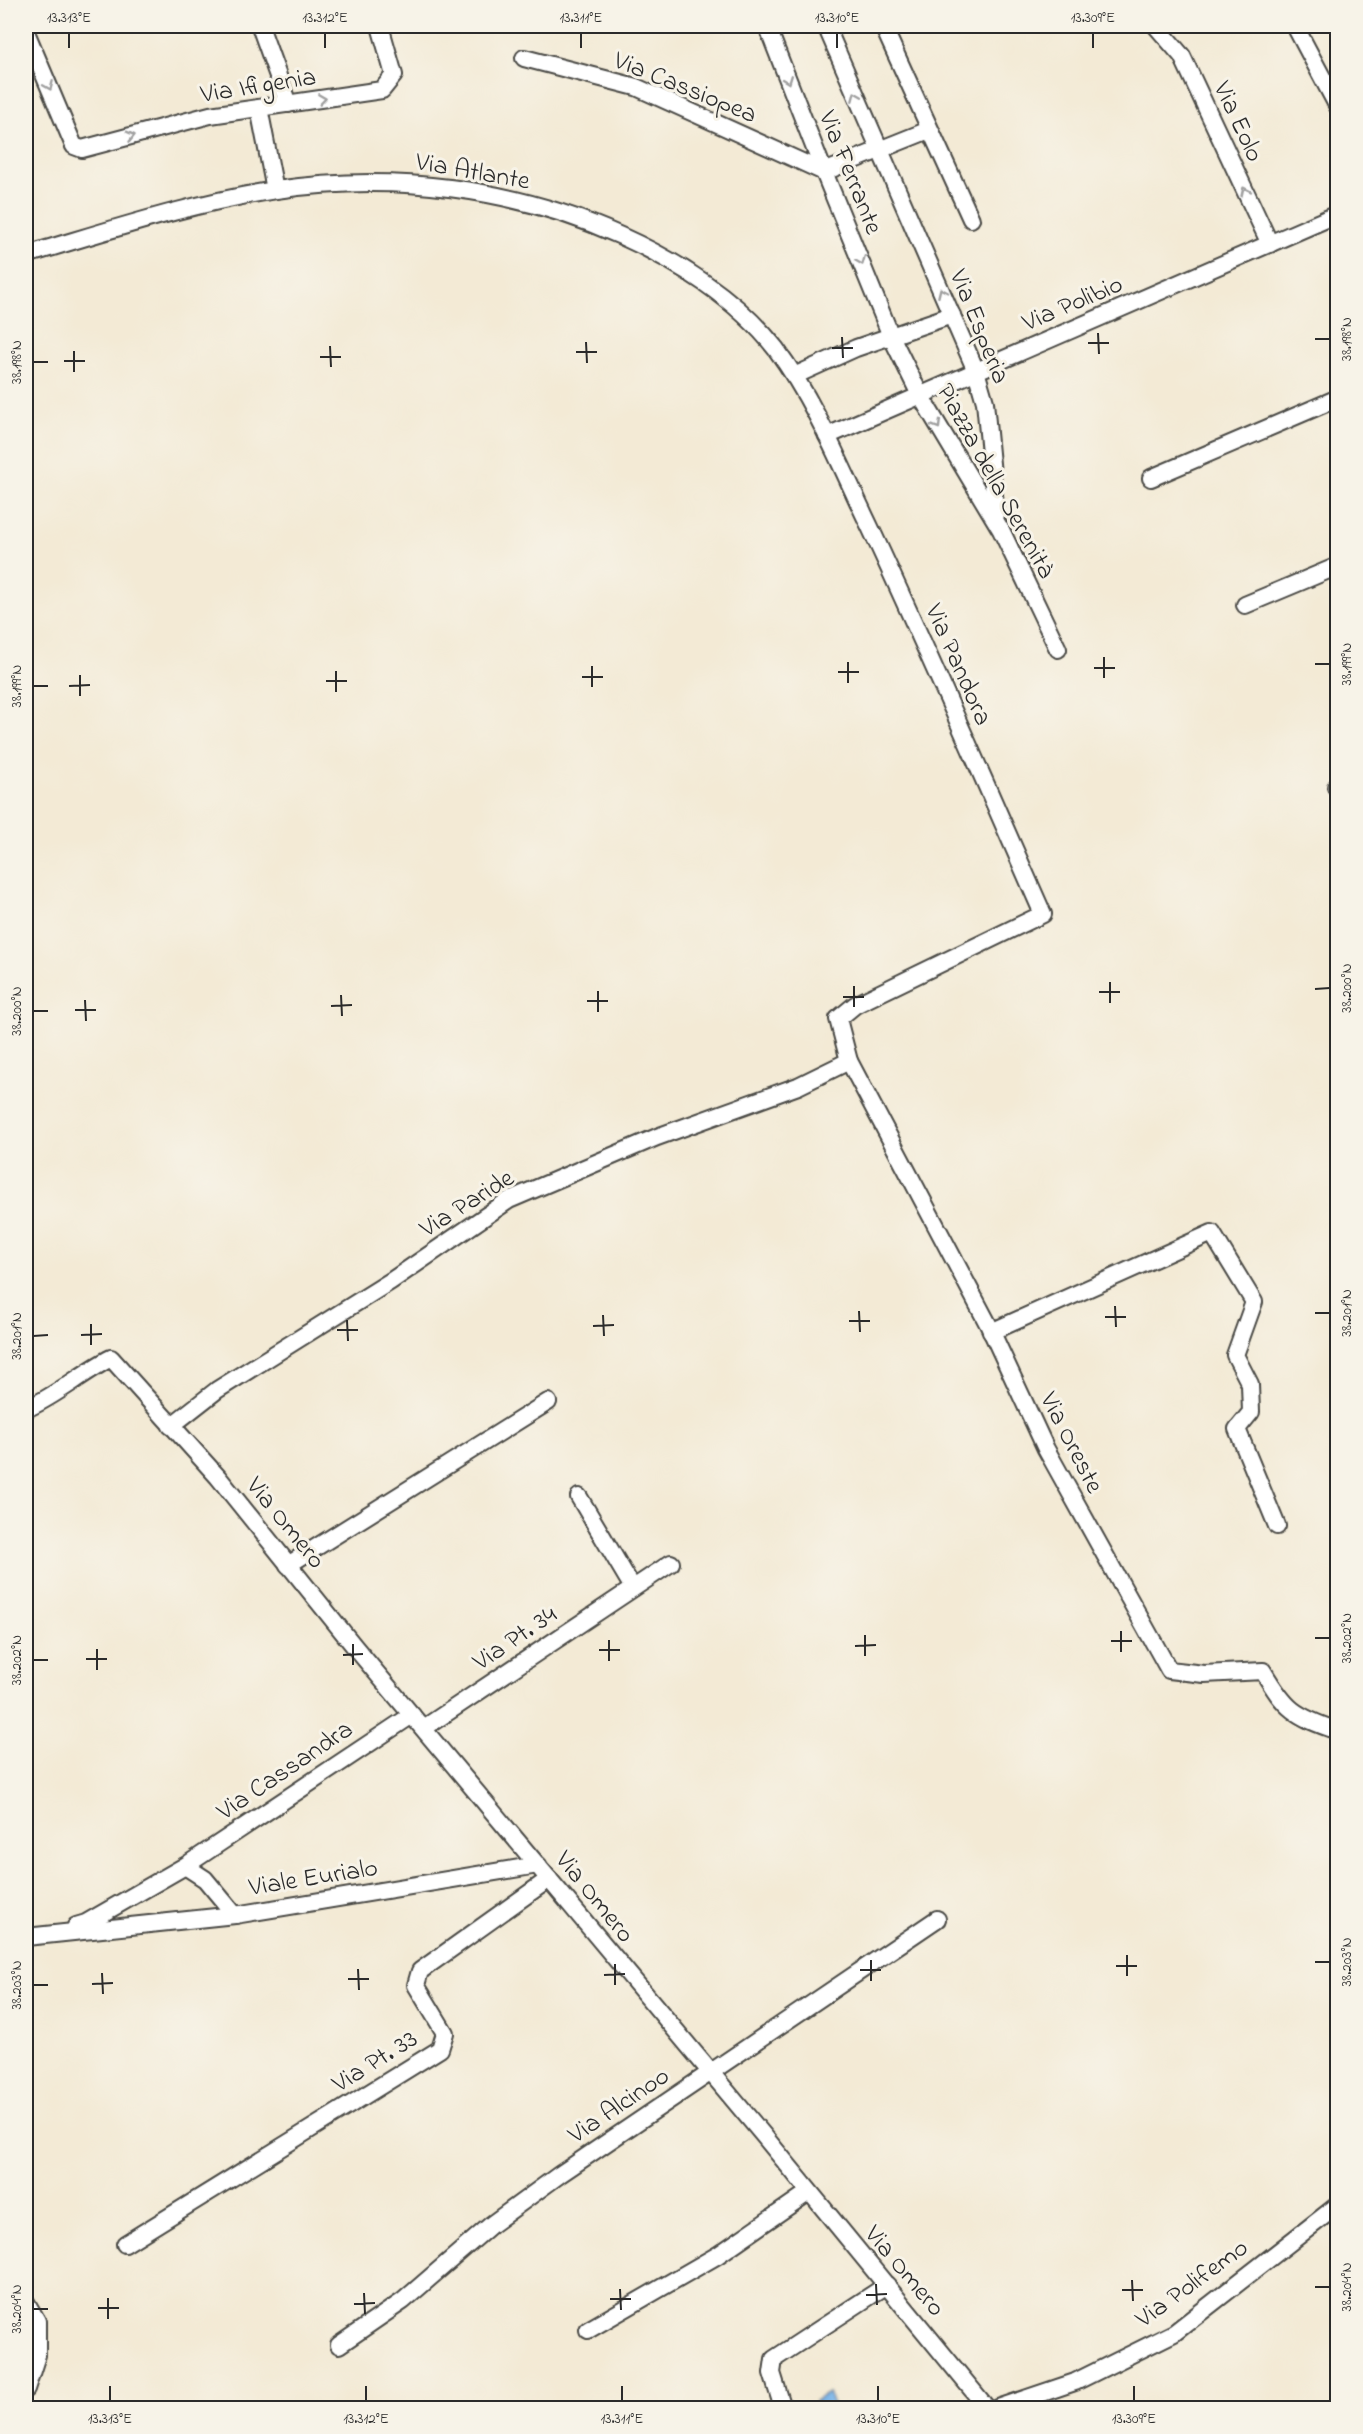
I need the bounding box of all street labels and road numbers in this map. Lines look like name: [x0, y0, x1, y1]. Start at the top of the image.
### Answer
street label: Via Cassiopea: [607, 42, 762, 135]
street label: Via Ifigenia: [197, 59, 319, 115]
street label: Via Eolo: [1202, 75, 1272, 169]
street label: Via Ferrante: [807, 105, 891, 241]
street label: Via Atlante: [412, 144, 533, 202]
street label: Via Esperia: [938, 263, 1018, 390]
street label: Via Polibio: [1016, 267, 1129, 343]
street label: Piazza della Serenità: [925, 377, 1064, 586]
street label: Via Pandora: [913, 598, 1001, 732]
street label: Via Paride: [412, 1160, 523, 1249]
street label: Via Oreste: [1028, 1385, 1112, 1501]
street label: Via Omero: [235, 1469, 334, 1578]
street label: Via Pt. 34: [465, 1597, 566, 1682]
street label: Via Cassandra: [209, 1712, 361, 1832]
street label: Via Omero: [544, 1843, 643, 1952]
street label: Viale Eurialo: [245, 1850, 381, 1908]
street label: Via Pt. 33: [325, 2021, 426, 2104]
street label: Via Alcinoo: [560, 2059, 678, 2155]
street label: Via Omero: [853, 2217, 953, 2326]
street label: Via Polifemo: [1128, 2230, 1257, 2339]

